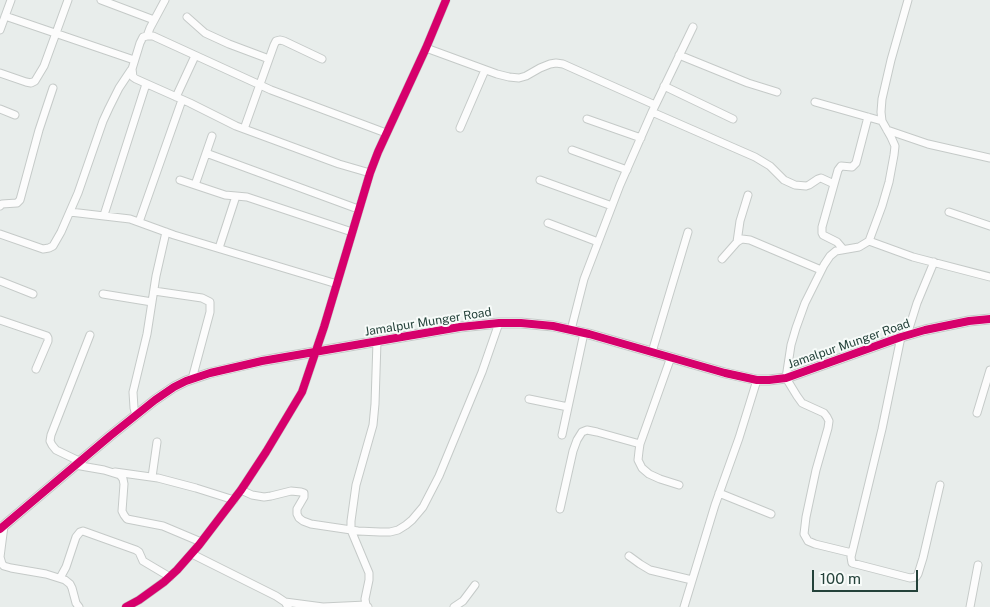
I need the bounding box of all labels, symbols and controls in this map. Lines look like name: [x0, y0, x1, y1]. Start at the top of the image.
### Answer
street label: Jamalpur Munger Road: [363, 305, 493, 339]
street label: Jamalpur Munger Road: [786, 316, 912, 372]
scale bar: [815, 560, 921, 592]
text: 100 m: [820, 570, 861, 587]

